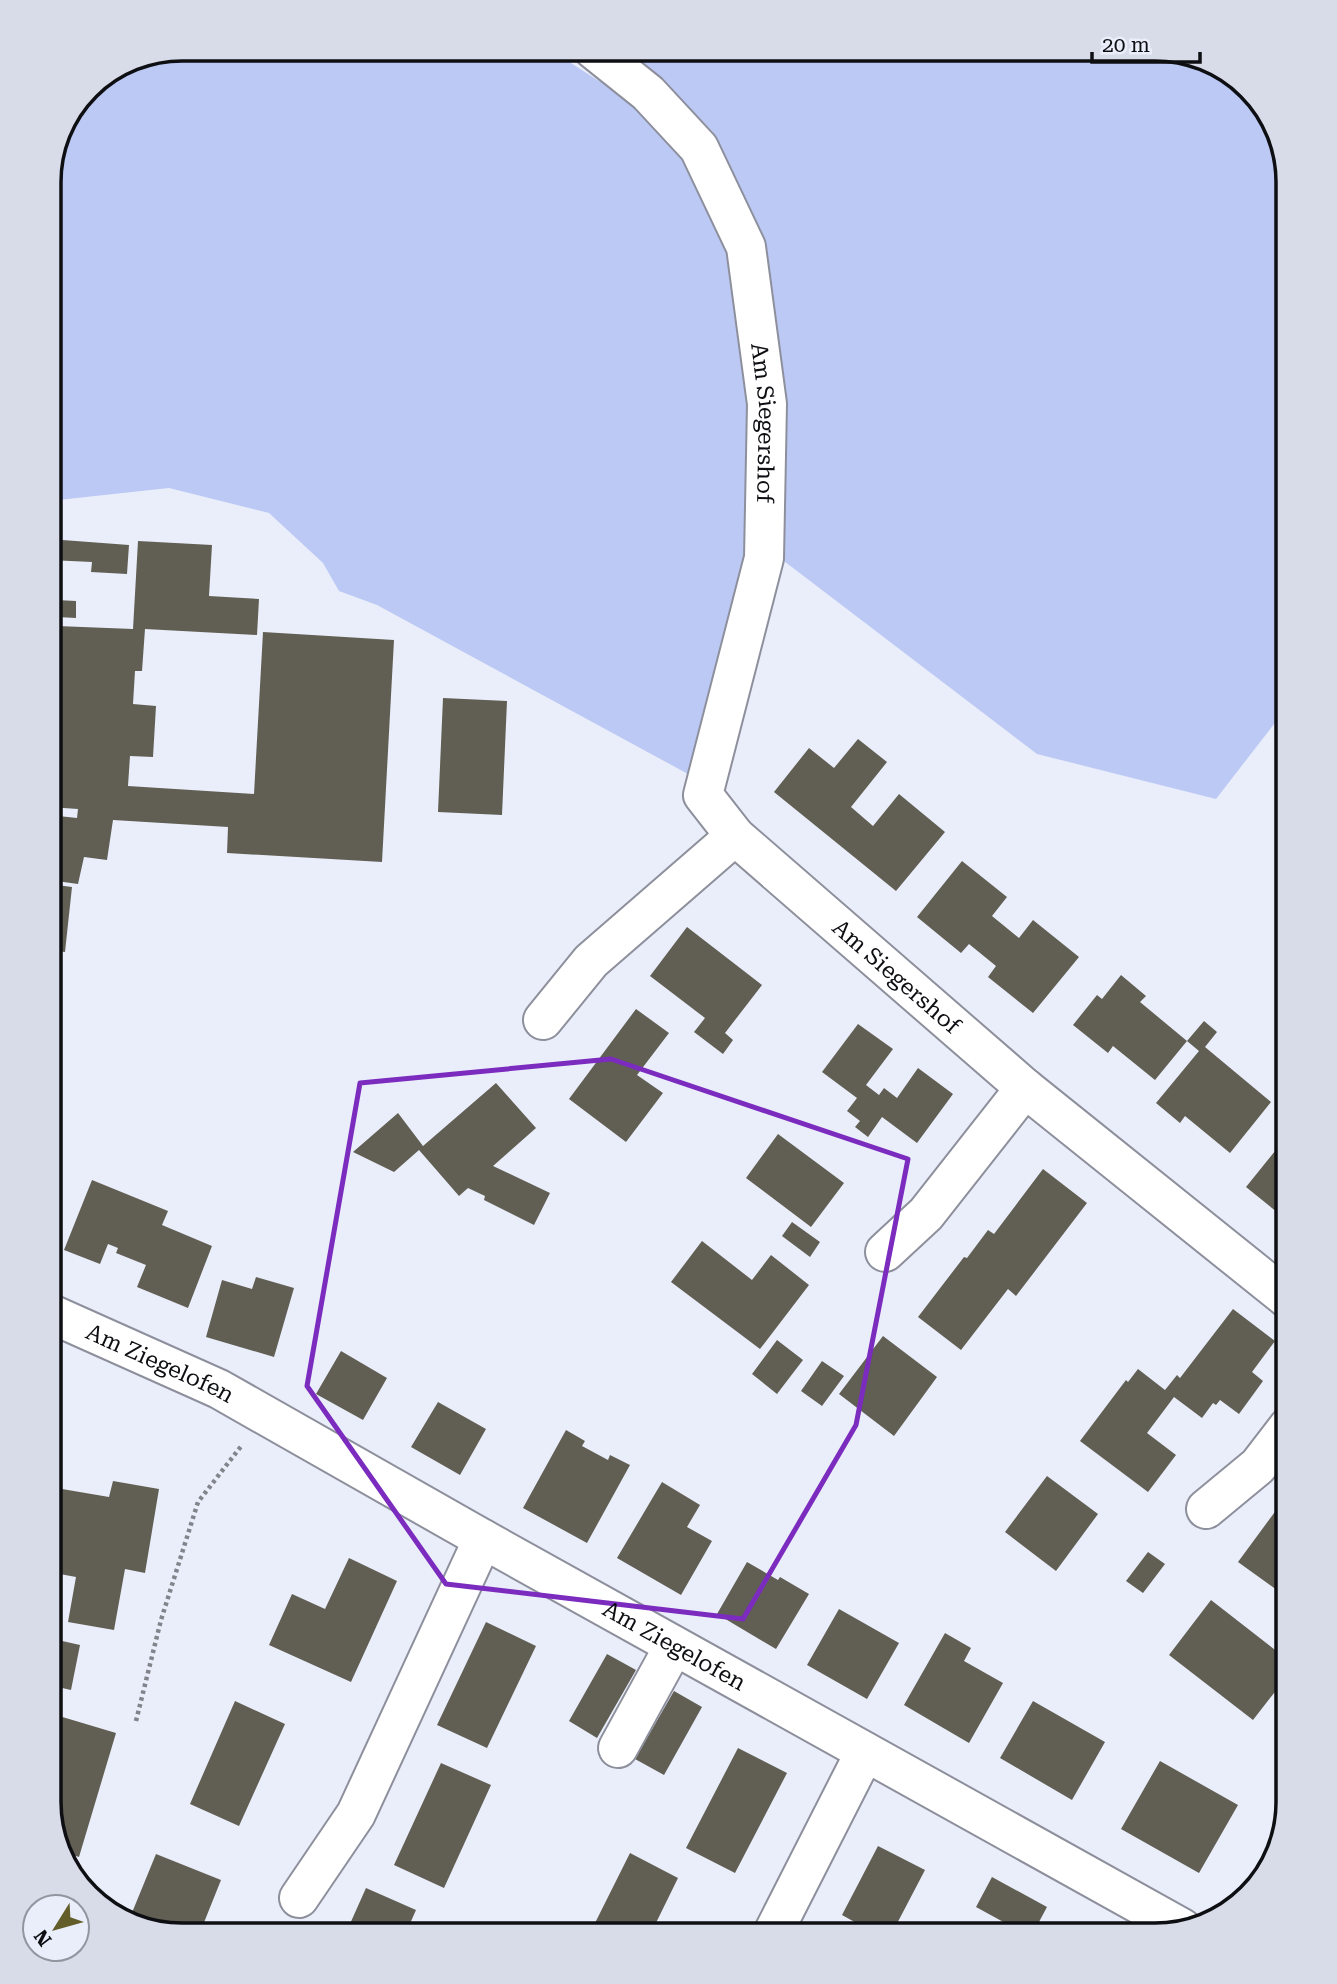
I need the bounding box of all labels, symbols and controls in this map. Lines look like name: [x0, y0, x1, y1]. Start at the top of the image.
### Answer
scale bar: [1092, 21, 1200, 65]
text: 20 m: [1102, 33, 1150, 57]
street label: Am Siegershof: [745, 341, 781, 504]
street label: Am Siegershof: [827, 913, 967, 1040]
street label: Am Ziegelofen: [82, 1318, 239, 1408]
street label: Am Ziegelofen: [598, 1595, 751, 1696]
north arrow: [21, 1893, 91, 1963]
text: N: [29, 1925, 56, 1951]

